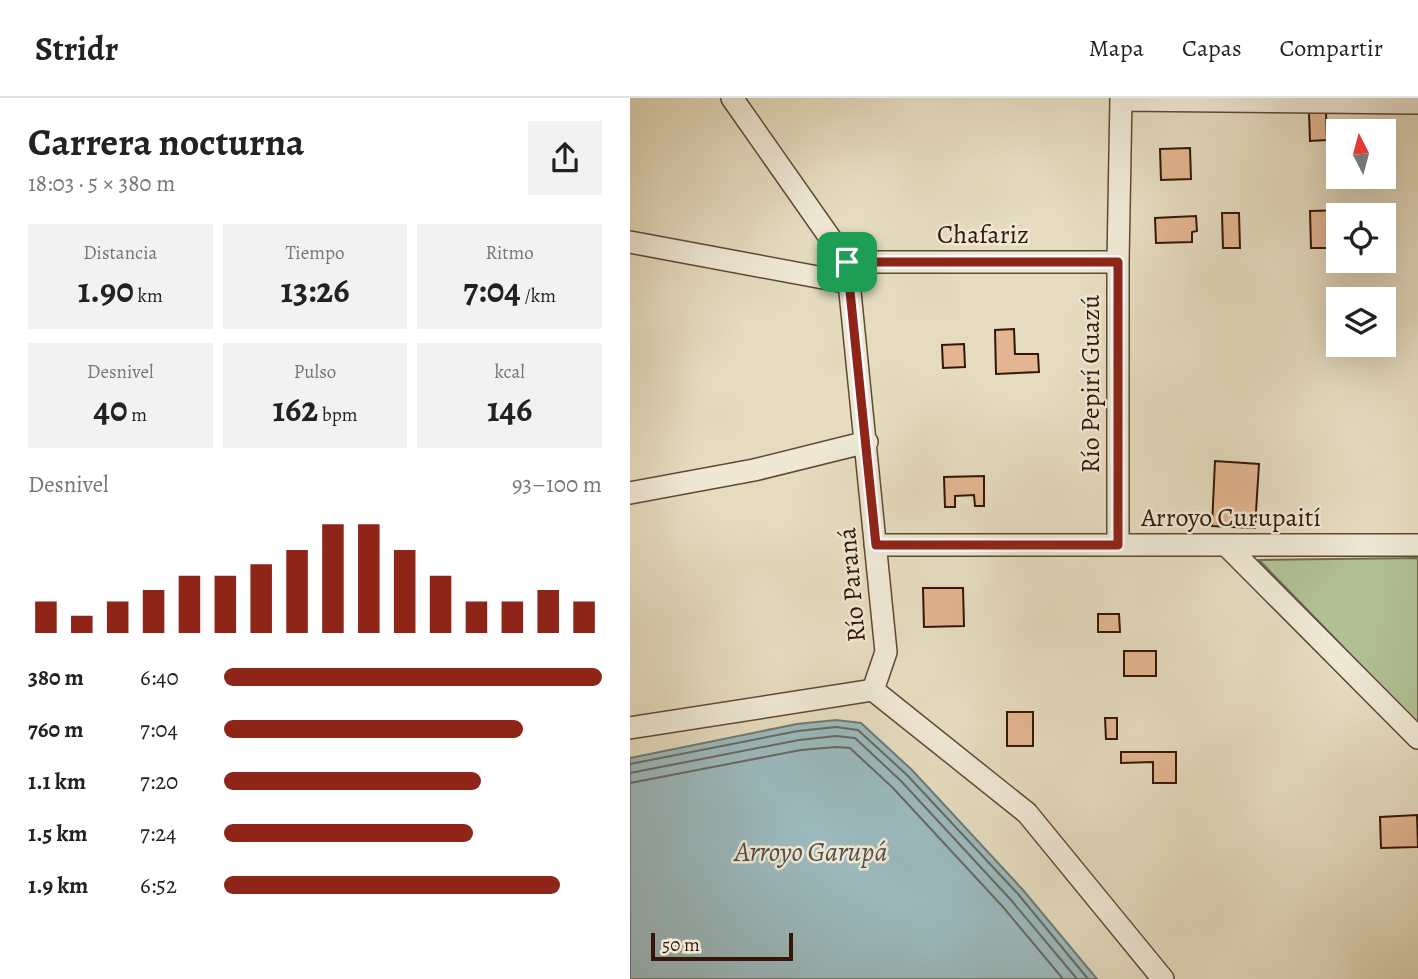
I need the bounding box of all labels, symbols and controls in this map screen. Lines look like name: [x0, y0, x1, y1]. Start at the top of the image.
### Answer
text: Stridr: [35, 26, 118, 71]
text: Mapa: [1089, 32, 1144, 64]
text: Capas: [1182, 32, 1242, 64]
text: Compartir: [1280, 32, 1383, 64]
text: Carrera nocturna: [28, 116, 304, 168]
north arrow: [1326, 119, 1396, 189]
map controls: [1326, 119, 1396, 357]
button: share: [528, 121, 602, 195]
text: 18:03 · 5 × 380 m: [28, 168, 175, 199]
button: locate: [1326, 203, 1396, 273]
street label: Chafariz: [937, 217, 1029, 252]
pin: [817, 232, 877, 292]
text: Distancia: [83, 240, 157, 266]
text: Tiempo: [286, 240, 344, 266]
text: Ritmo: [486, 240, 534, 266]
icon: arrive: [828, 243, 866, 281]
text: 1.90: [78, 266, 134, 314]
text: 13:26: [280, 266, 350, 314]
text: 7:04: [463, 266, 521, 314]
text: km: [134, 283, 163, 309]
text: /km: [521, 283, 556, 309]
button: layers: [1326, 287, 1396, 357]
street label: Río Pepirí Guazú: [1073, 294, 1108, 473]
text: Desnivel: [87, 359, 154, 385]
text: Pulso: [294, 359, 336, 385]
text: kcal: [494, 359, 525, 385]
text: 40: [94, 385, 128, 433]
text: 162: [272, 385, 318, 433]
text: 146: [487, 385, 532, 433]
text: m: [128, 402, 147, 428]
text: bpm: [318, 402, 358, 428]
text: Desnivel: [28, 469, 109, 500]
text: 93–100 m: [512, 469, 602, 500]
street label: Arroyo Curupaití: [1140, 500, 1321, 535]
street label: Río Paraná: [829, 526, 874, 644]
text: 380 m: [28, 662, 84, 693]
text: 6:40: [140, 662, 179, 693]
text: 760 m: [28, 714, 83, 745]
text: 7:04: [140, 714, 178, 745]
text: 1.1 km: [28, 766, 86, 797]
text: 7:20: [140, 766, 178, 797]
text: 1.5 km: [28, 818, 88, 849]
text: 7:24: [140, 818, 176, 849]
water label: Arroyo Garupá: [733, 833, 887, 871]
text: 1.9 km: [28, 870, 88, 901]
text: 6:52: [140, 870, 177, 901]
scale bar: [651, 930, 793, 962]
text: 50 m: [662, 932, 700, 958]

